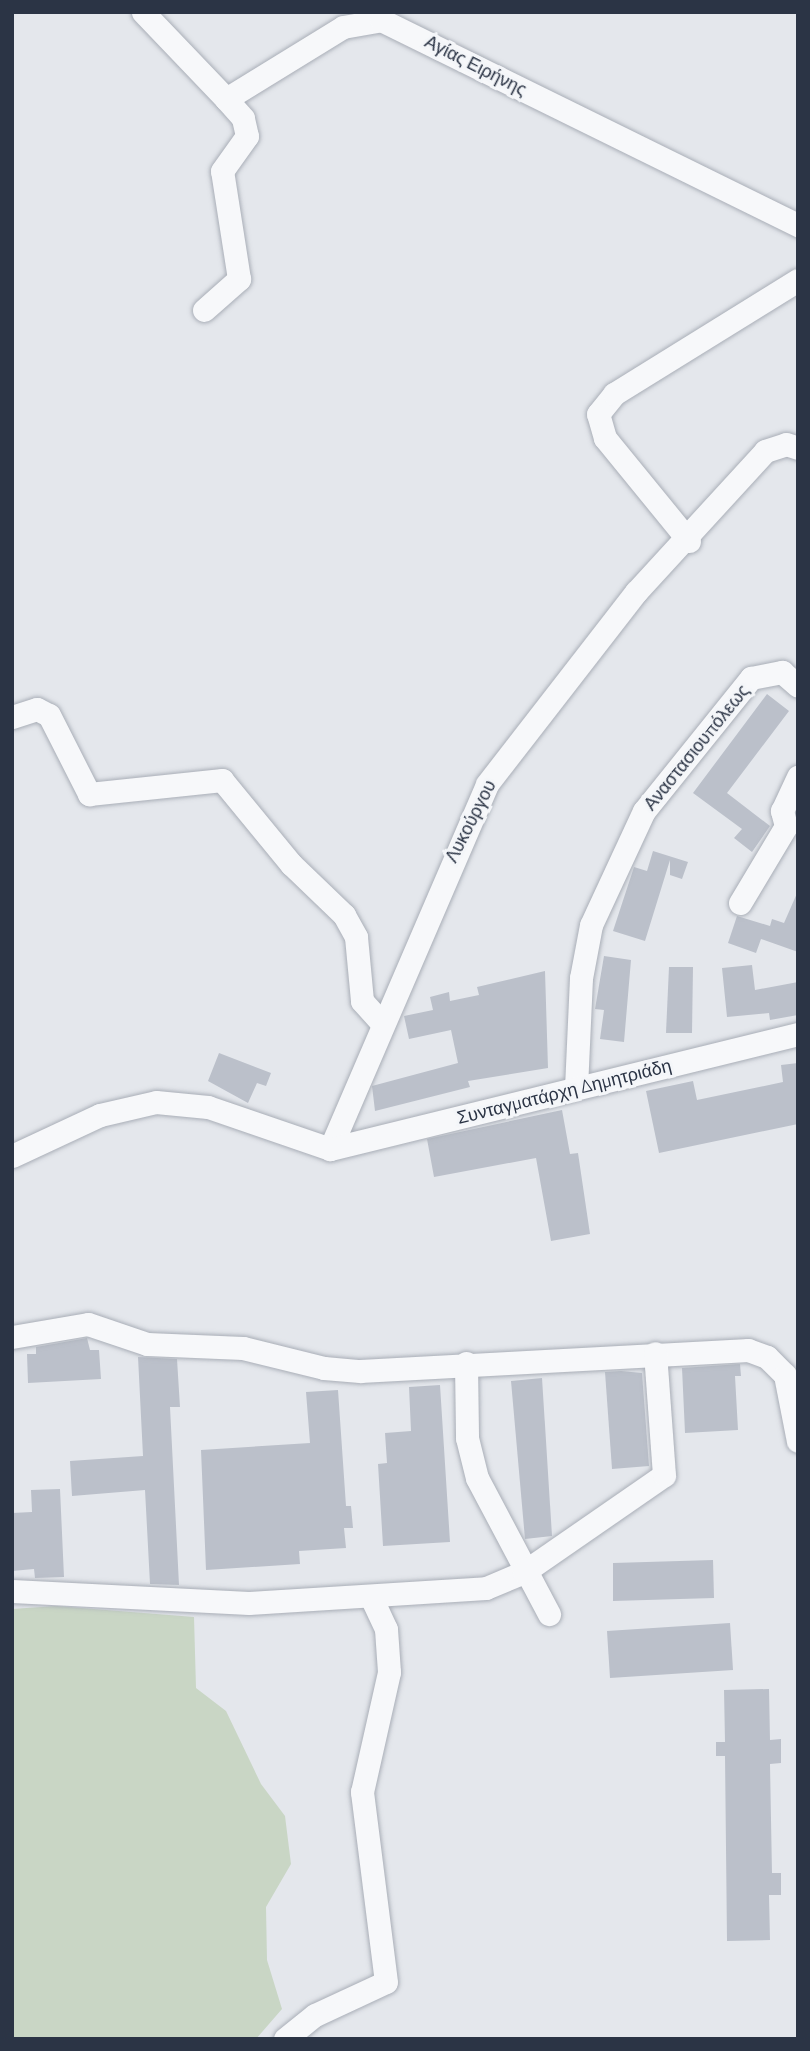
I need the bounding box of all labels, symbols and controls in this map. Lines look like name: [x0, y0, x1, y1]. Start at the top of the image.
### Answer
street label: Αγίας Ειρήνης: [422, 30, 530, 100]
street label: Αναστασιουπόλεως: [639, 680, 753, 814]
street label: Λυκούργου: [440, 776, 500, 866]
street label: Συνταγματάρχη Δημητριάδη: [455, 1054, 673, 1128]

